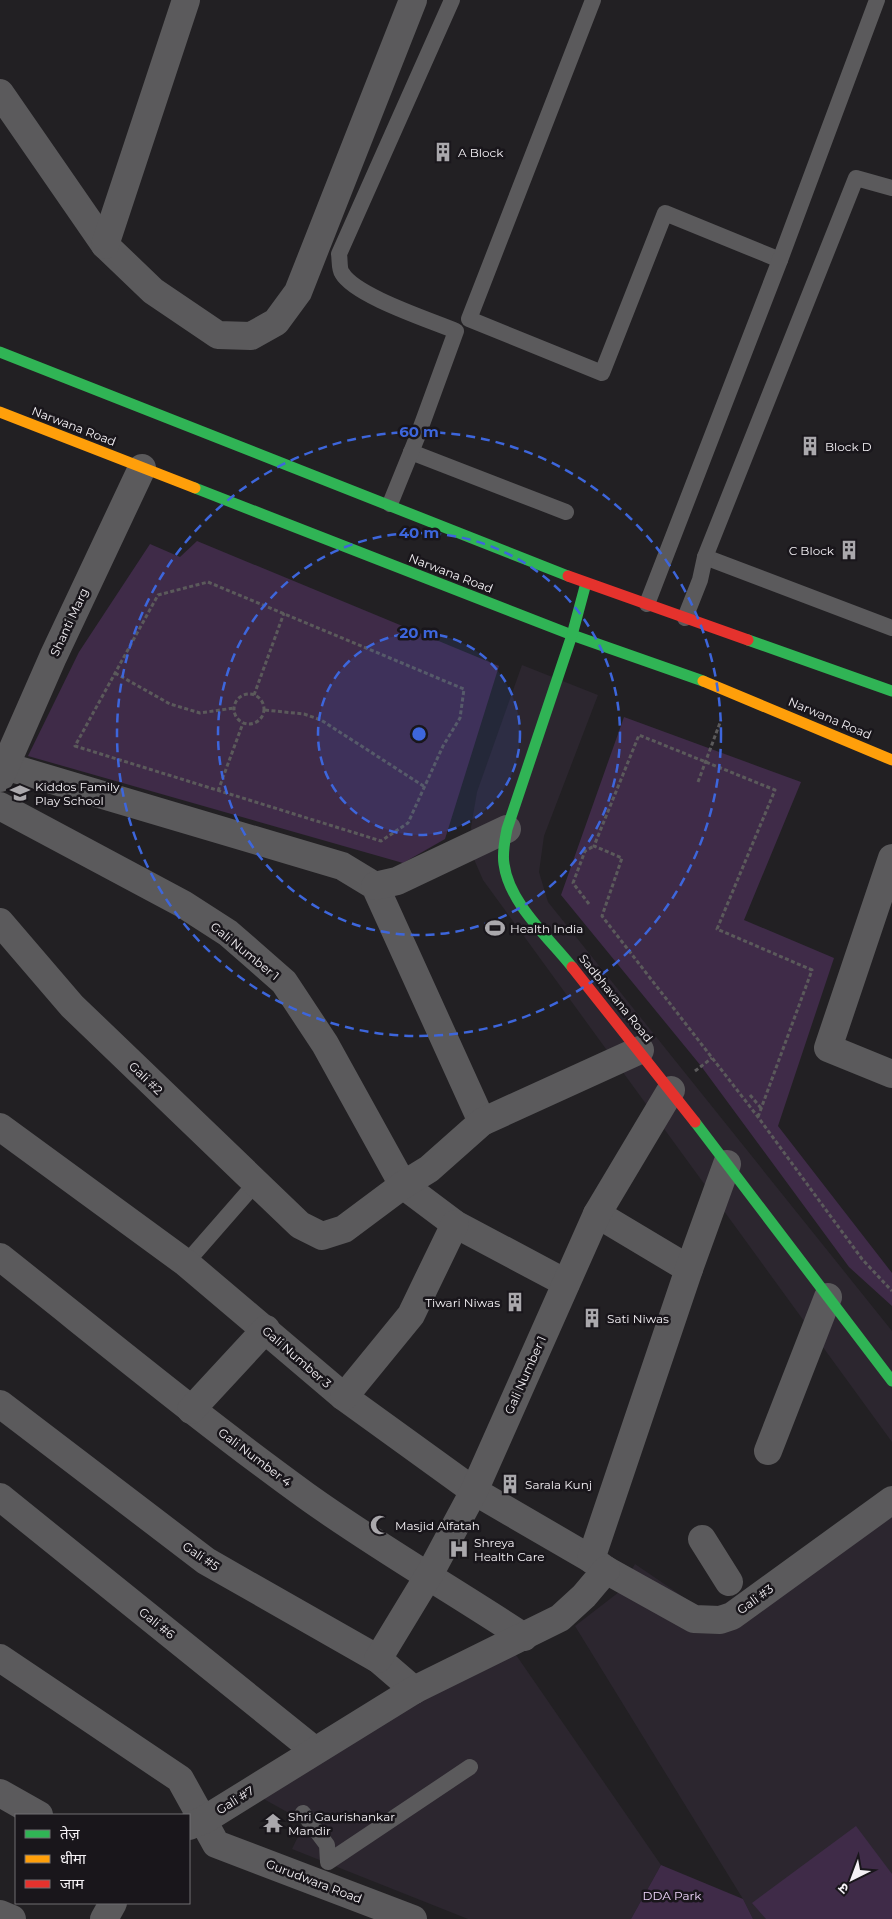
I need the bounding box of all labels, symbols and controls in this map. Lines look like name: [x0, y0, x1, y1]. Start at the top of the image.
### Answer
building icon: A Block: [432, 141, 454, 163]
place label: A Block: [458, 145, 504, 160]
street label: Narwana Road: [30, 403, 118, 449]
text: 60 m: [399, 422, 439, 441]
building icon: Block D: [799, 435, 821, 457]
place label: Block D: [825, 439, 872, 454]
text: 40 m: [399, 523, 439, 542]
building icon: C Block: [838, 539, 860, 561]
place label: C Block: [789, 543, 835, 558]
street label: Narwana Road: [407, 550, 495, 596]
street label: Shanti Marg: [47, 586, 91, 658]
text: 20 m: [399, 623, 439, 642]
street label: Narwana Road: [786, 694, 874, 742]
centre of rings: [410, 725, 428, 743]
place label: Kiddos Family Play School: [35, 779, 120, 808]
school or university icon: Kiddos Family Play School: [9, 782, 31, 804]
sports icon: Health India: [484, 917, 506, 939]
street label: Gali Number 1: [208, 919, 282, 983]
place label: Health India: [510, 921, 583, 936]
street label: Sadbhavana Road: [576, 951, 656, 1045]
street label: Gali #2: [126, 1058, 166, 1098]
building icon: Tiwari Niwas: [504, 1291, 526, 1313]
place label: Tiwari Niwas: [425, 1295, 500, 1310]
building icon: Sati Niwas: [581, 1307, 603, 1329]
place label: Sati Niwas: [607, 1311, 669, 1326]
street label: Gali Number 3: [259, 1323, 335, 1391]
street label: Gali Number 1: [501, 1333, 549, 1417]
street label: Gali Number 4: [215, 1425, 295, 1489]
building icon: Sarala Kunj: [499, 1473, 521, 1495]
place label: Sarala Kunj: [525, 1477, 592, 1492]
mosque icon: Masjid Alfatah: [369, 1514, 391, 1536]
place label: Masjid Alfatah: [395, 1518, 480, 1533]
place label: Shreya Health Care: [474, 1535, 545, 1564]
street label: Gali #5: [180, 1538, 222, 1574]
hospital icon: Shreya Health Care: [448, 1538, 470, 1560]
street label: Gali #3: [734, 1581, 776, 1617]
street label: Gali #6: [136, 1604, 178, 1642]
street label: Gali #7: [213, 1783, 257, 1817]
place label: Shri Gaurishankar Mandir: [288, 1809, 395, 1838]
temple icon: Shri Gaurishankar Mandir: [262, 1812, 284, 1834]
legend: [15, 1814, 190, 1904]
text: तेज़: [60, 1824, 81, 1843]
text: धीमा: [60, 1849, 87, 1868]
north arrow: [827, 1854, 877, 1904]
street label: Gurudwara Road: [264, 1856, 364, 1906]
text: जाम: [60, 1874, 85, 1893]
text: उ: [834, 1879, 852, 1898]
park label: DDA Park: [643, 1888, 702, 1903]

